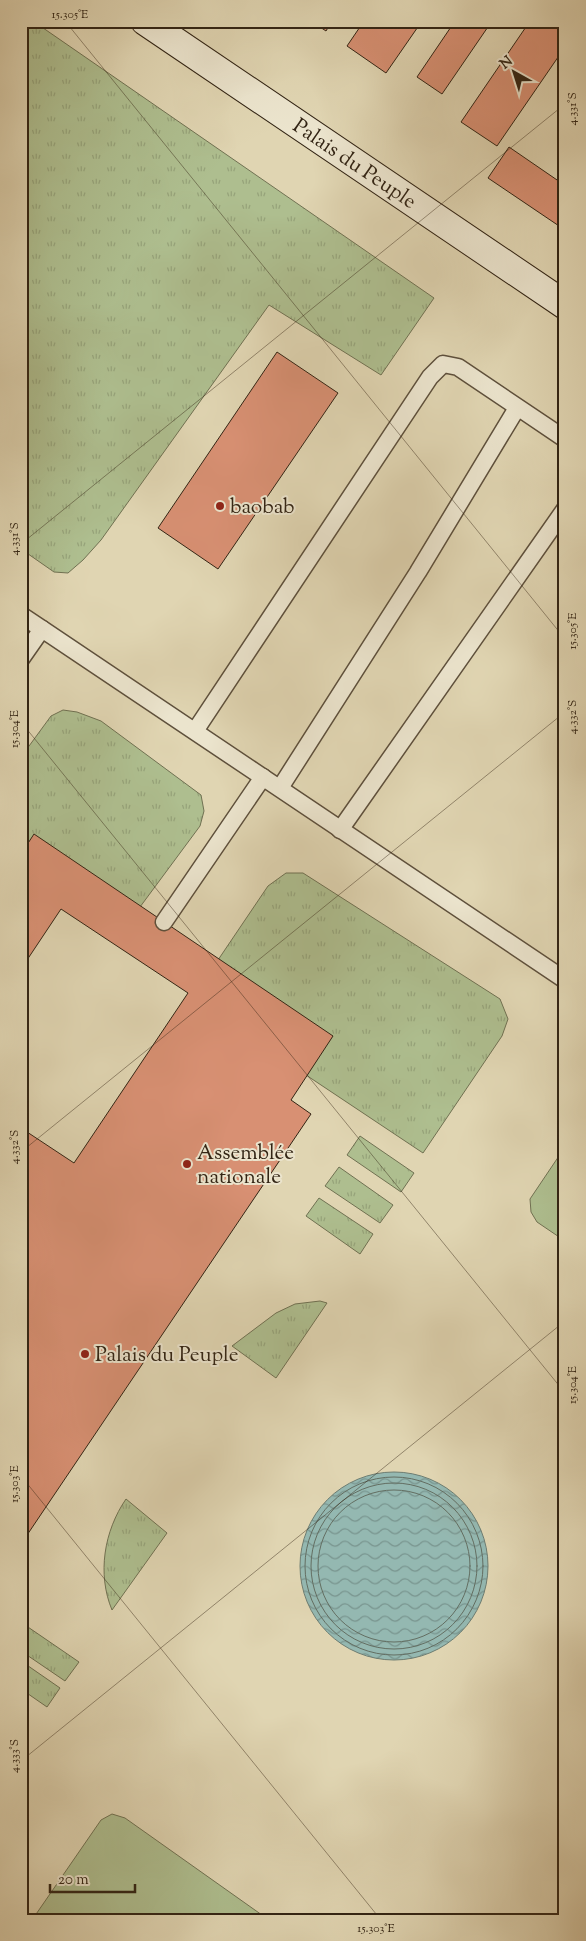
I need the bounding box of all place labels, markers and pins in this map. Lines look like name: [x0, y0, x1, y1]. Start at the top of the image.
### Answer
place label: baobab: [230, 493, 295, 523]
marker: baobab: [214, 500, 226, 512]
place label: Assemblée nationale: [197, 1139, 294, 1193]
marker: Assemblée nationale: [181, 1158, 193, 1170]
place label: Palais du Peuple: [95, 1341, 239, 1371]
marker: Palais du Peuple: [79, 1348, 91, 1360]

